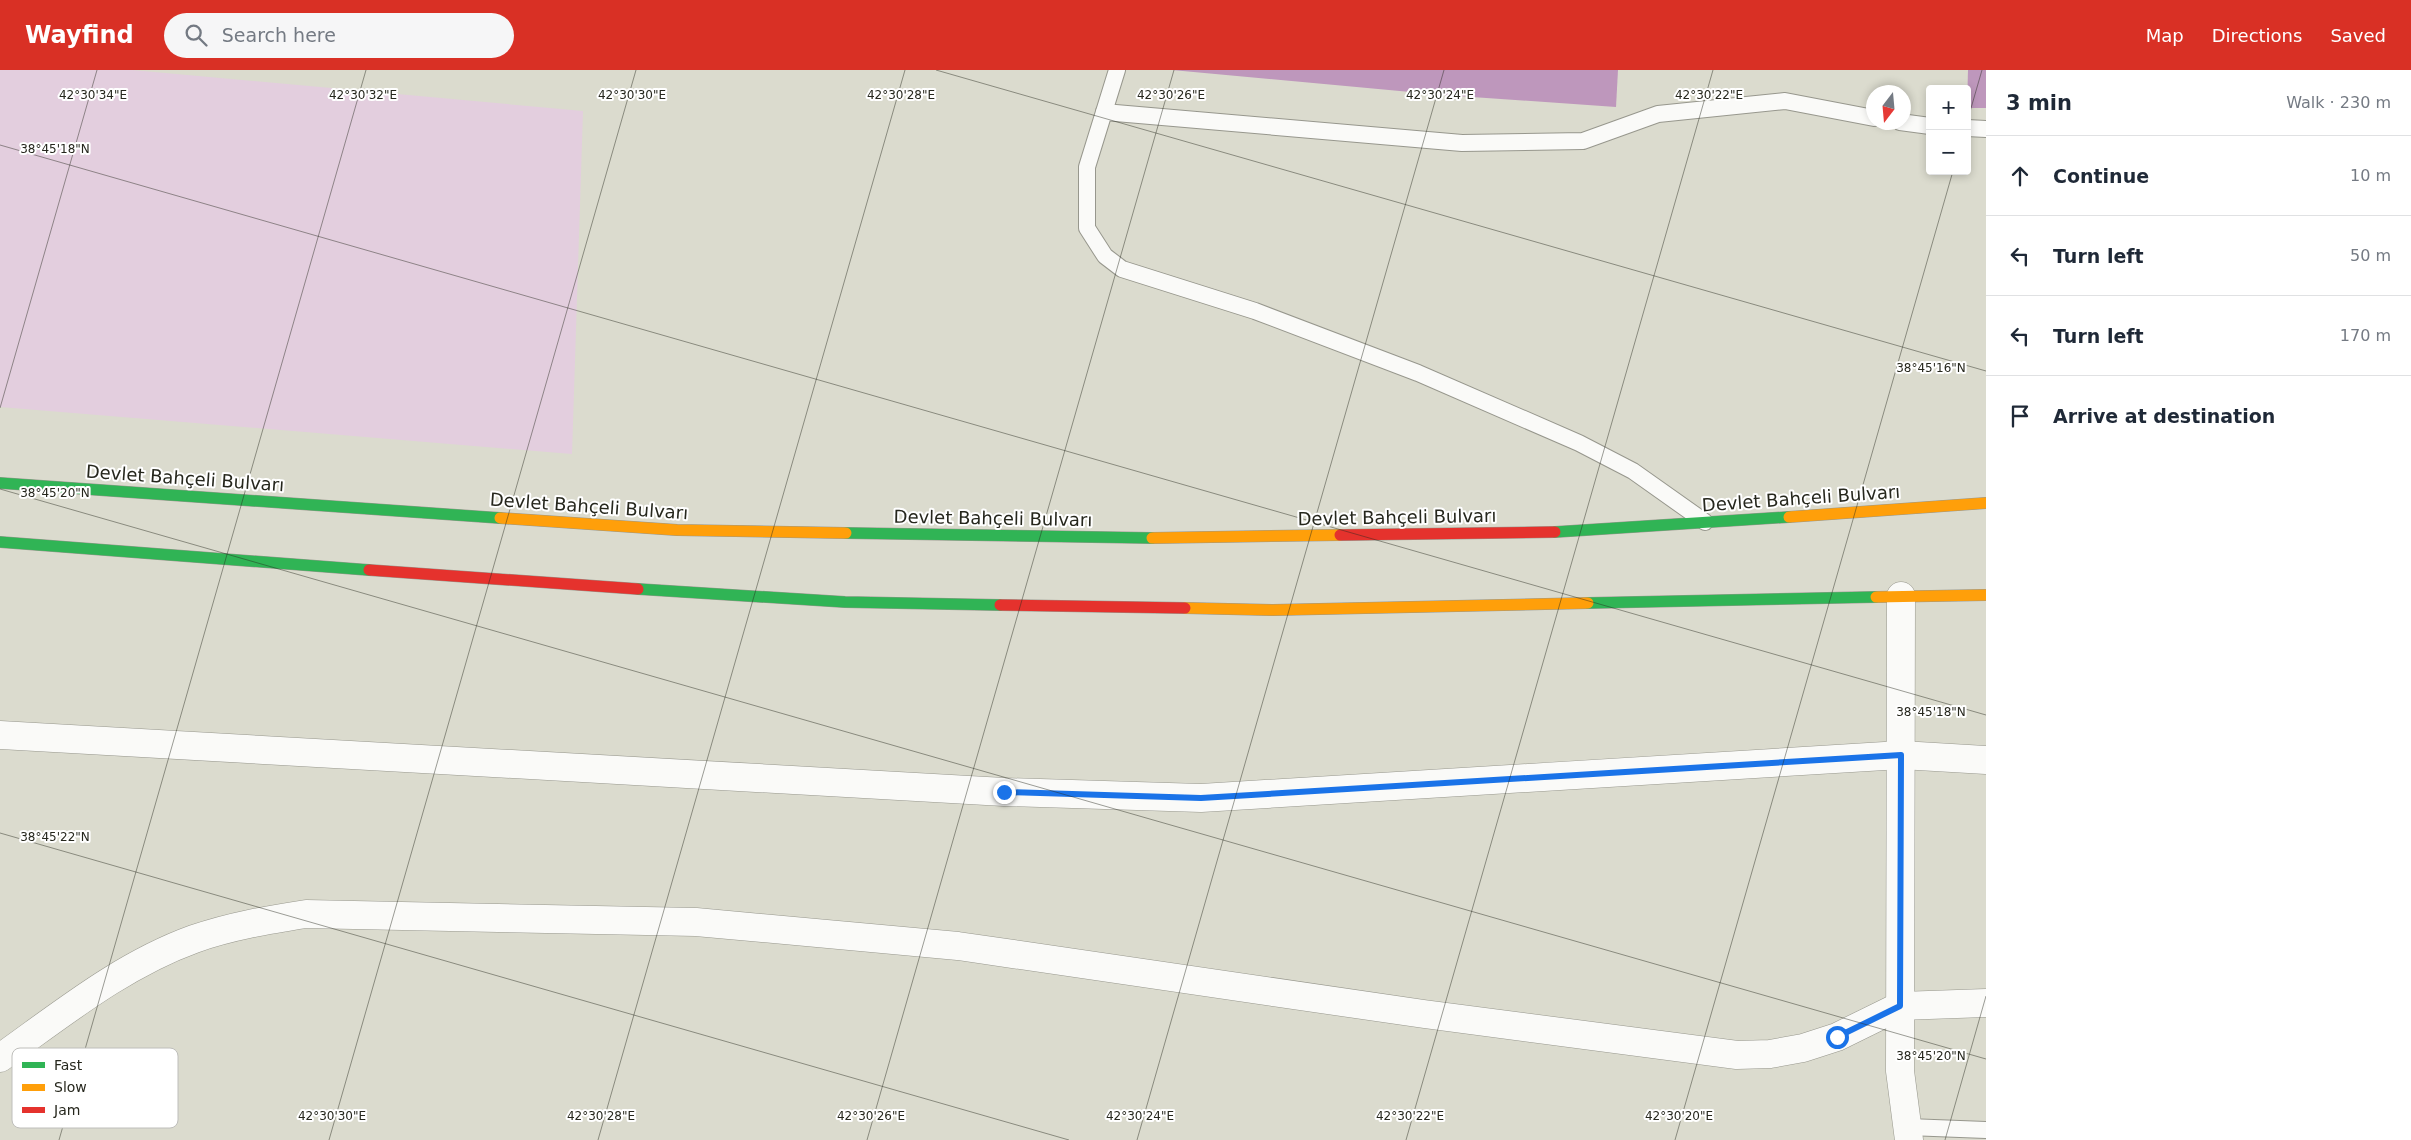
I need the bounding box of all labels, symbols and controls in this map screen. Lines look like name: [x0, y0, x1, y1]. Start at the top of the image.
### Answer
search box: [164, 13, 514, 58]
text: Wayfind: [25, 21, 134, 49]
icon: search: [182, 21, 210, 49]
text: Search here: [222, 24, 336, 46]
text: Map: [2146, 25, 2184, 46]
text: Directions: [2212, 25, 2302, 46]
text: Saved: [2330, 25, 2386, 46]
north arrow: [1866, 85, 1911, 130]
map controls: [1926, 85, 1971, 175]
button: +: [1926, 85, 1971, 130]
text: 42°30'34"E: [59, 88, 127, 102]
text: 42°30'32"E: [329, 88, 397, 102]
text: 42°30'30"E: [598, 88, 666, 102]
text: 42°30'28"E: [867, 88, 935, 102]
text: 42°30'26"E: [1137, 88, 1205, 102]
text: 42°30'24"E: [1406, 88, 1474, 102]
text: 42°30'22"E: [1675, 88, 1743, 102]
text: 3 min: [2006, 91, 2072, 115]
text: Walk · 230 m: [2286, 93, 2391, 112]
button: −: [1926, 130, 1971, 175]
text: 38°45'18"N: [20, 142, 90, 156]
icon: ahead: [2006, 162, 2034, 190]
text: Continue: [2053, 165, 2149, 187]
text: 10 m: [2350, 166, 2391, 185]
icon: left: [2006, 242, 2034, 270]
text: Turn left: [2053, 245, 2144, 267]
text: 50 m: [2350, 246, 2391, 265]
icon: left: [2006, 322, 2034, 350]
text: Turn left: [2053, 325, 2144, 347]
text: 170 m: [2340, 326, 2391, 345]
text: 38°45'16"N: [1896, 361, 1966, 375]
icon: arrive: [2006, 402, 2034, 430]
text: Arrive at destination: [2053, 405, 2275, 427]
street label: Devlet Bahçeli Bulvarı: [85, 461, 285, 495]
street label: Devlet Bahçeli Bulvarı: [1701, 481, 1901, 515]
text: 38°45'20"N: [20, 486, 90, 500]
street label: Devlet Bahçeli Bulvarı: [489, 489, 689, 523]
street label: Devlet Bahçeli Bulvarı: [1297, 505, 1497, 529]
street label: Devlet Bahçeli Bulvarı: [893, 506, 1093, 530]
text: 38°45'18"N: [1896, 705, 1966, 719]
route end: [993, 781, 1016, 804]
text: 38°45'22"N: [20, 830, 90, 844]
route start: [1826, 1026, 1849, 1049]
legend: [12, 1048, 178, 1128]
text: 38°45'20"N: [1896, 1049, 1966, 1063]
text: Fast: [54, 1057, 83, 1073]
text: Slow: [54, 1079, 87, 1095]
text: Jam: [53, 1102, 80, 1118]
text: 42°30'30"E: [298, 1109, 366, 1123]
text: 42°30'28"E: [567, 1109, 635, 1123]
text: 42°30'26"E: [837, 1109, 905, 1123]
text: 42°30'24"E: [1106, 1109, 1174, 1123]
text: 42°30'22"E: [1376, 1109, 1444, 1123]
text: 42°30'20"E: [1645, 1109, 1713, 1123]

